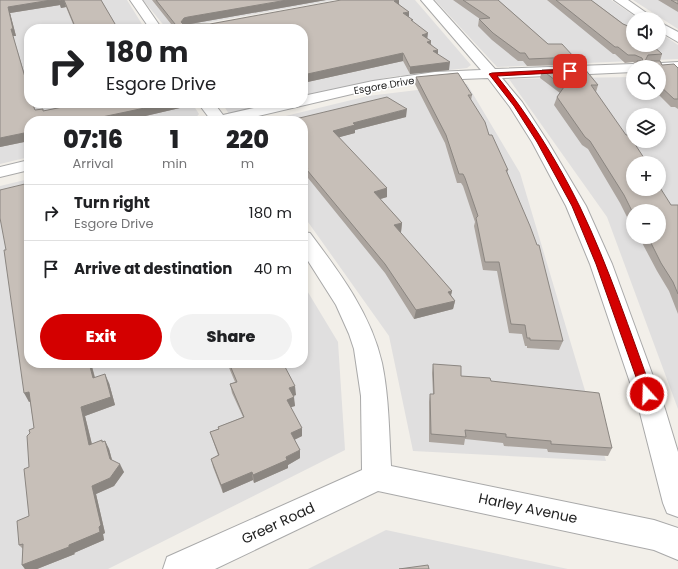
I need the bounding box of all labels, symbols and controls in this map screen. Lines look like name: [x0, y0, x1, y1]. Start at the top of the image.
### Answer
map controls: [626, 12, 666, 244]
button: sound: [626, 12, 666, 52]
text: 180 m: [106, 33, 189, 72]
icon: right: [40, 40, 92, 92]
pin: [553, 54, 587, 88]
icon: arrive: [559, 60, 581, 82]
button: search: [626, 60, 666, 100]
text: Esgore Drive: [106, 71, 216, 96]
street label: Esgore Drive: [353, 73, 416, 98]
button: layers: [626, 108, 666, 148]
text: 07:16: [63, 123, 123, 156]
text: 1: [170, 123, 179, 156]
text: 220: [226, 123, 269, 156]
text: Arrival: [73, 154, 113, 173]
text: min: [162, 154, 187, 173]
text: m: [241, 154, 254, 173]
button: +: [626, 156, 666, 196]
text: Turn right: [74, 192, 150, 213]
icon: right: [40, 202, 62, 224]
text: 180 m: [249, 202, 292, 223]
button: −: [626, 204, 666, 244]
text: Esgore Drive: [74, 214, 154, 233]
icon: arrive: [40, 258, 62, 280]
text: Arrive at destination: [74, 258, 232, 279]
text: 40 m: [254, 258, 292, 279]
button: Exit: [40, 314, 162, 360]
button: Share: [170, 314, 292, 360]
position arrow: [626, 373, 668, 415]
street label: Harley Avenue: [477, 488, 580, 528]
street label: Greer Road: [238, 497, 318, 549]

